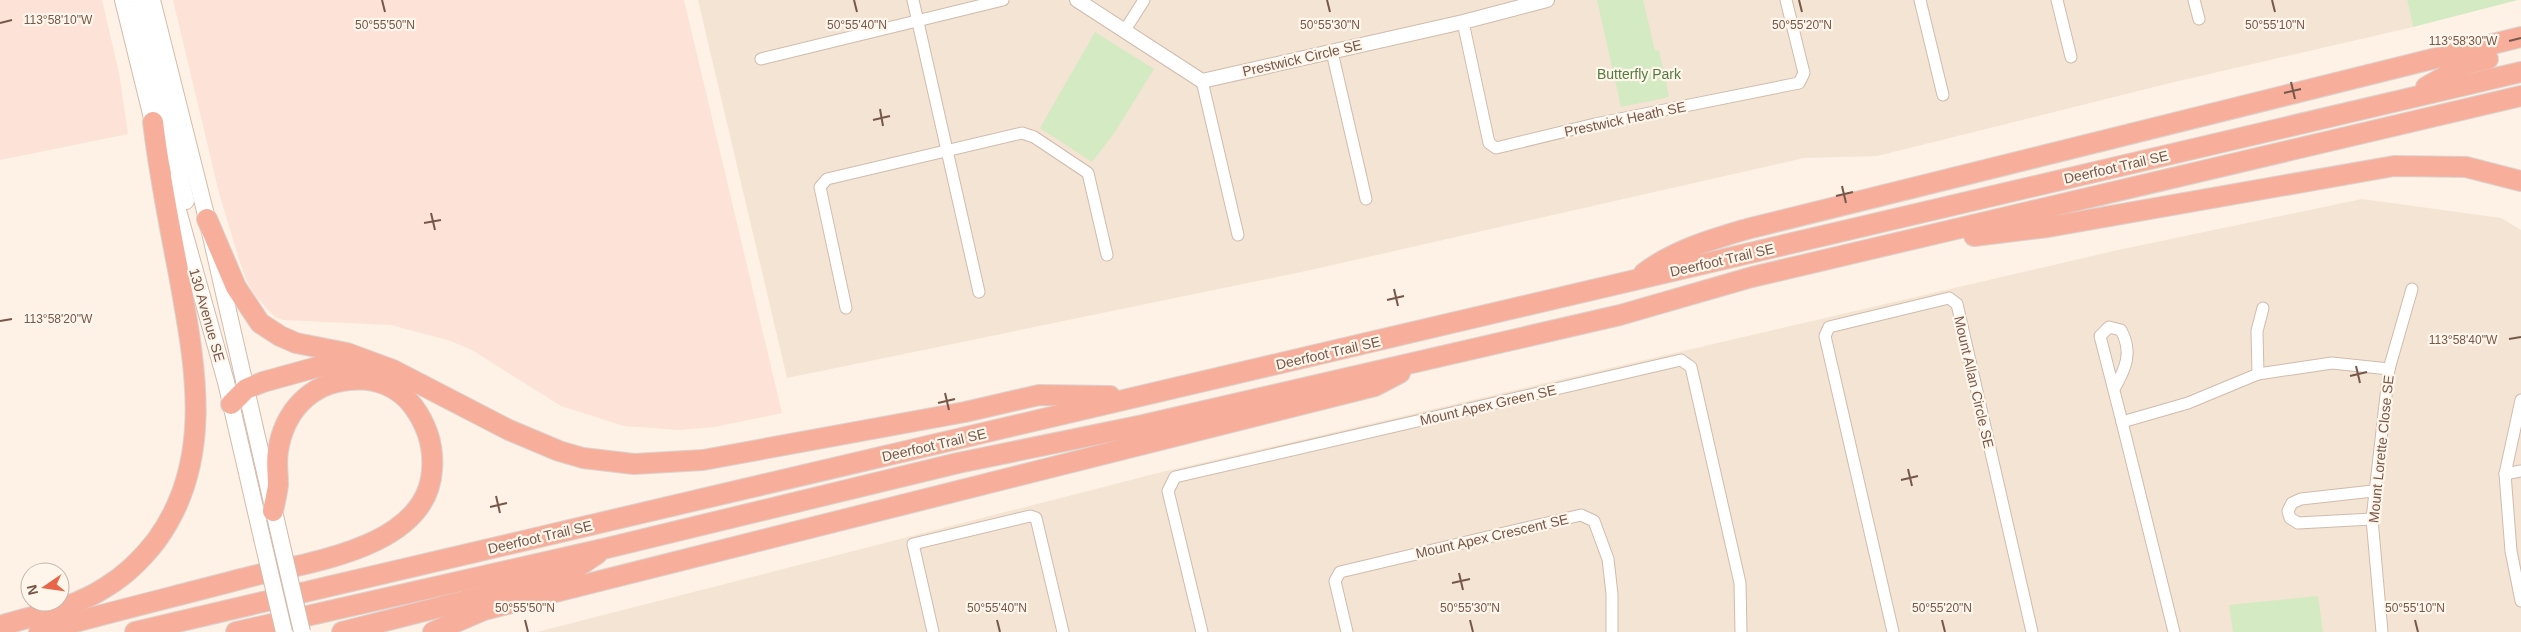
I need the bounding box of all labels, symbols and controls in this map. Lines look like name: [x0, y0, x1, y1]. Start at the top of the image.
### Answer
text: 113°58'10"W: [24, 13, 93, 27]
text: 50°55'50"N: [355, 18, 415, 32]
text: 50°55'40"N: [827, 18, 887, 32]
text: 50°55'30"N: [1300, 18, 1360, 32]
text: 50°55'20"N: [1772, 18, 1832, 32]
text: 50°55'10"N: [2245, 18, 2305, 32]
text: 113°58'30"W: [2429, 34, 2498, 48]
street label: Prestwick Circle SE: [1241, 36, 1363, 80]
park label: Butterfly Park: [1597, 66, 1682, 82]
street label: Prestwick Heath SE: [1563, 98, 1687, 140]
street label: Deerfoot Trail SE: [2062, 147, 2170, 187]
street label: Deerfoot Trail SE: [1668, 240, 1776, 280]
street label: 130 Avenue SE: [186, 267, 228, 363]
text: 113°58'20"W: [24, 312, 93, 326]
street label: Mount Allan Circle SE: [1951, 314, 1997, 450]
street label: Deerfoot Trail SE: [1274, 333, 1382, 373]
text: 113°58'40"W: [2429, 333, 2498, 347]
street label: Mount Lorette Close SE: [2365, 374, 2397, 524]
street label: Mount Apex Green SE: [1418, 382, 1558, 428]
street label: Deerfoot Trail SE: [880, 425, 988, 465]
street label: Mount Apex Crescent SE: [1414, 511, 1570, 561]
street label: Deerfoot Trail SE: [486, 517, 594, 557]
north arrow: [20, 562, 70, 612]
text: N: [23, 583, 41, 597]
text: 50°55'50"N: [495, 601, 555, 615]
text: 50°55'40"N: [967, 601, 1027, 615]
text: 50°55'30"N: [1440, 601, 1500, 615]
text: 50°55'20"N: [1912, 601, 1972, 615]
text: 50°55'10"N: [2385, 601, 2445, 615]

